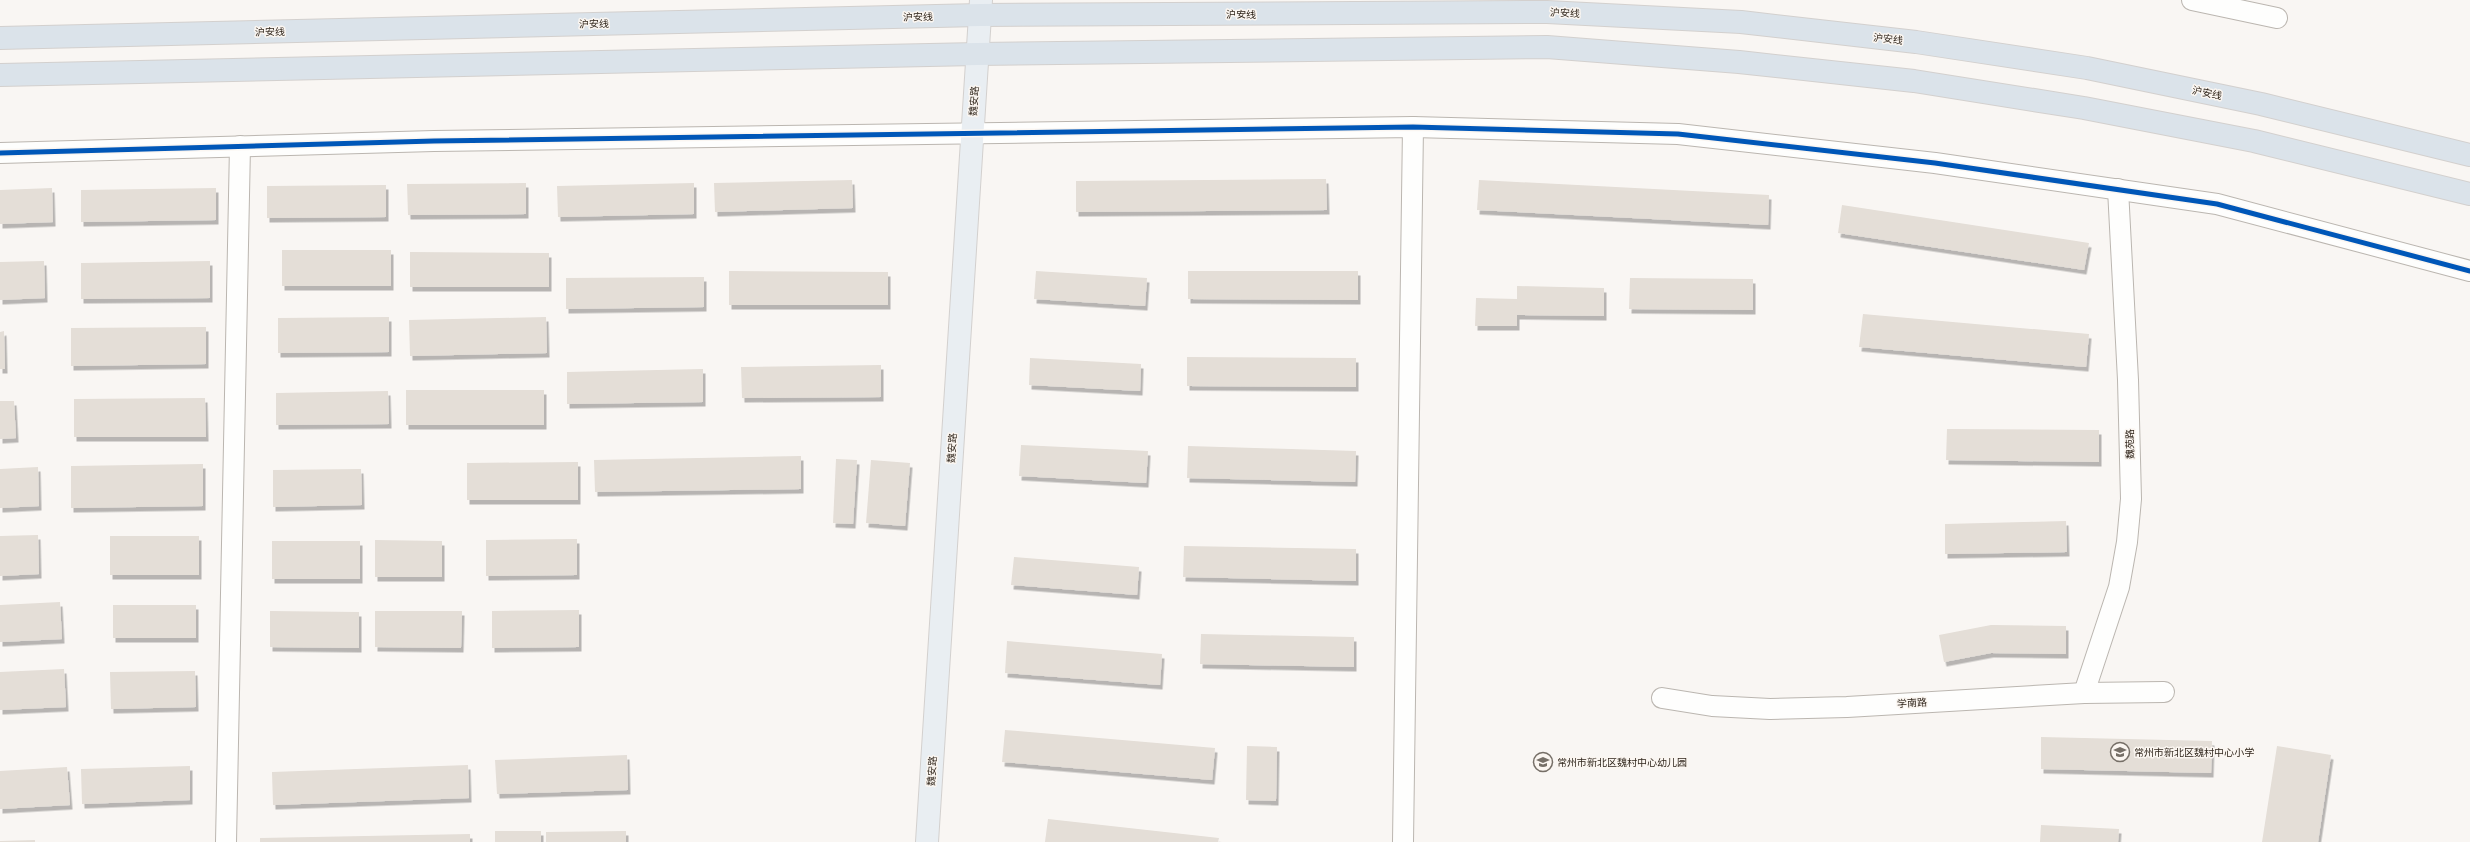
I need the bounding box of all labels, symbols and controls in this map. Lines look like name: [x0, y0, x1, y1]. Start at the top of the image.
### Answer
street label: 沪安线: [1550, 6, 1580, 20]
street label: 沪安线: [1226, 8, 1256, 21]
street label: 沪安线: [903, 10, 933, 24]
street label: 沪安线: [579, 17, 609, 31]
street label: 沪安线: [255, 25, 285, 39]
street label: 沪安线: [1872, 31, 1904, 47]
street label: 沪安线: [2191, 84, 2223, 102]
street label: 魏安路: [966, 86, 982, 116]
street label: 魏苑路: [2123, 429, 2137, 459]
street label: 魏安路: [944, 433, 960, 463]
street label: 学南路: [1897, 695, 1927, 711]
school or university icon: 常州市新北区魏村中心小学: [2109, 741, 2131, 763]
place label: 常州市新北区魏村中心小学: [2134, 746, 2254, 759]
school or university icon: 常州市新北区魏村中心幼儿园: [1532, 751, 1554, 773]
street label: 魏安路: [924, 756, 940, 786]
place label: 常州市新北区魏村中心幼儿园: [1557, 756, 1687, 769]

